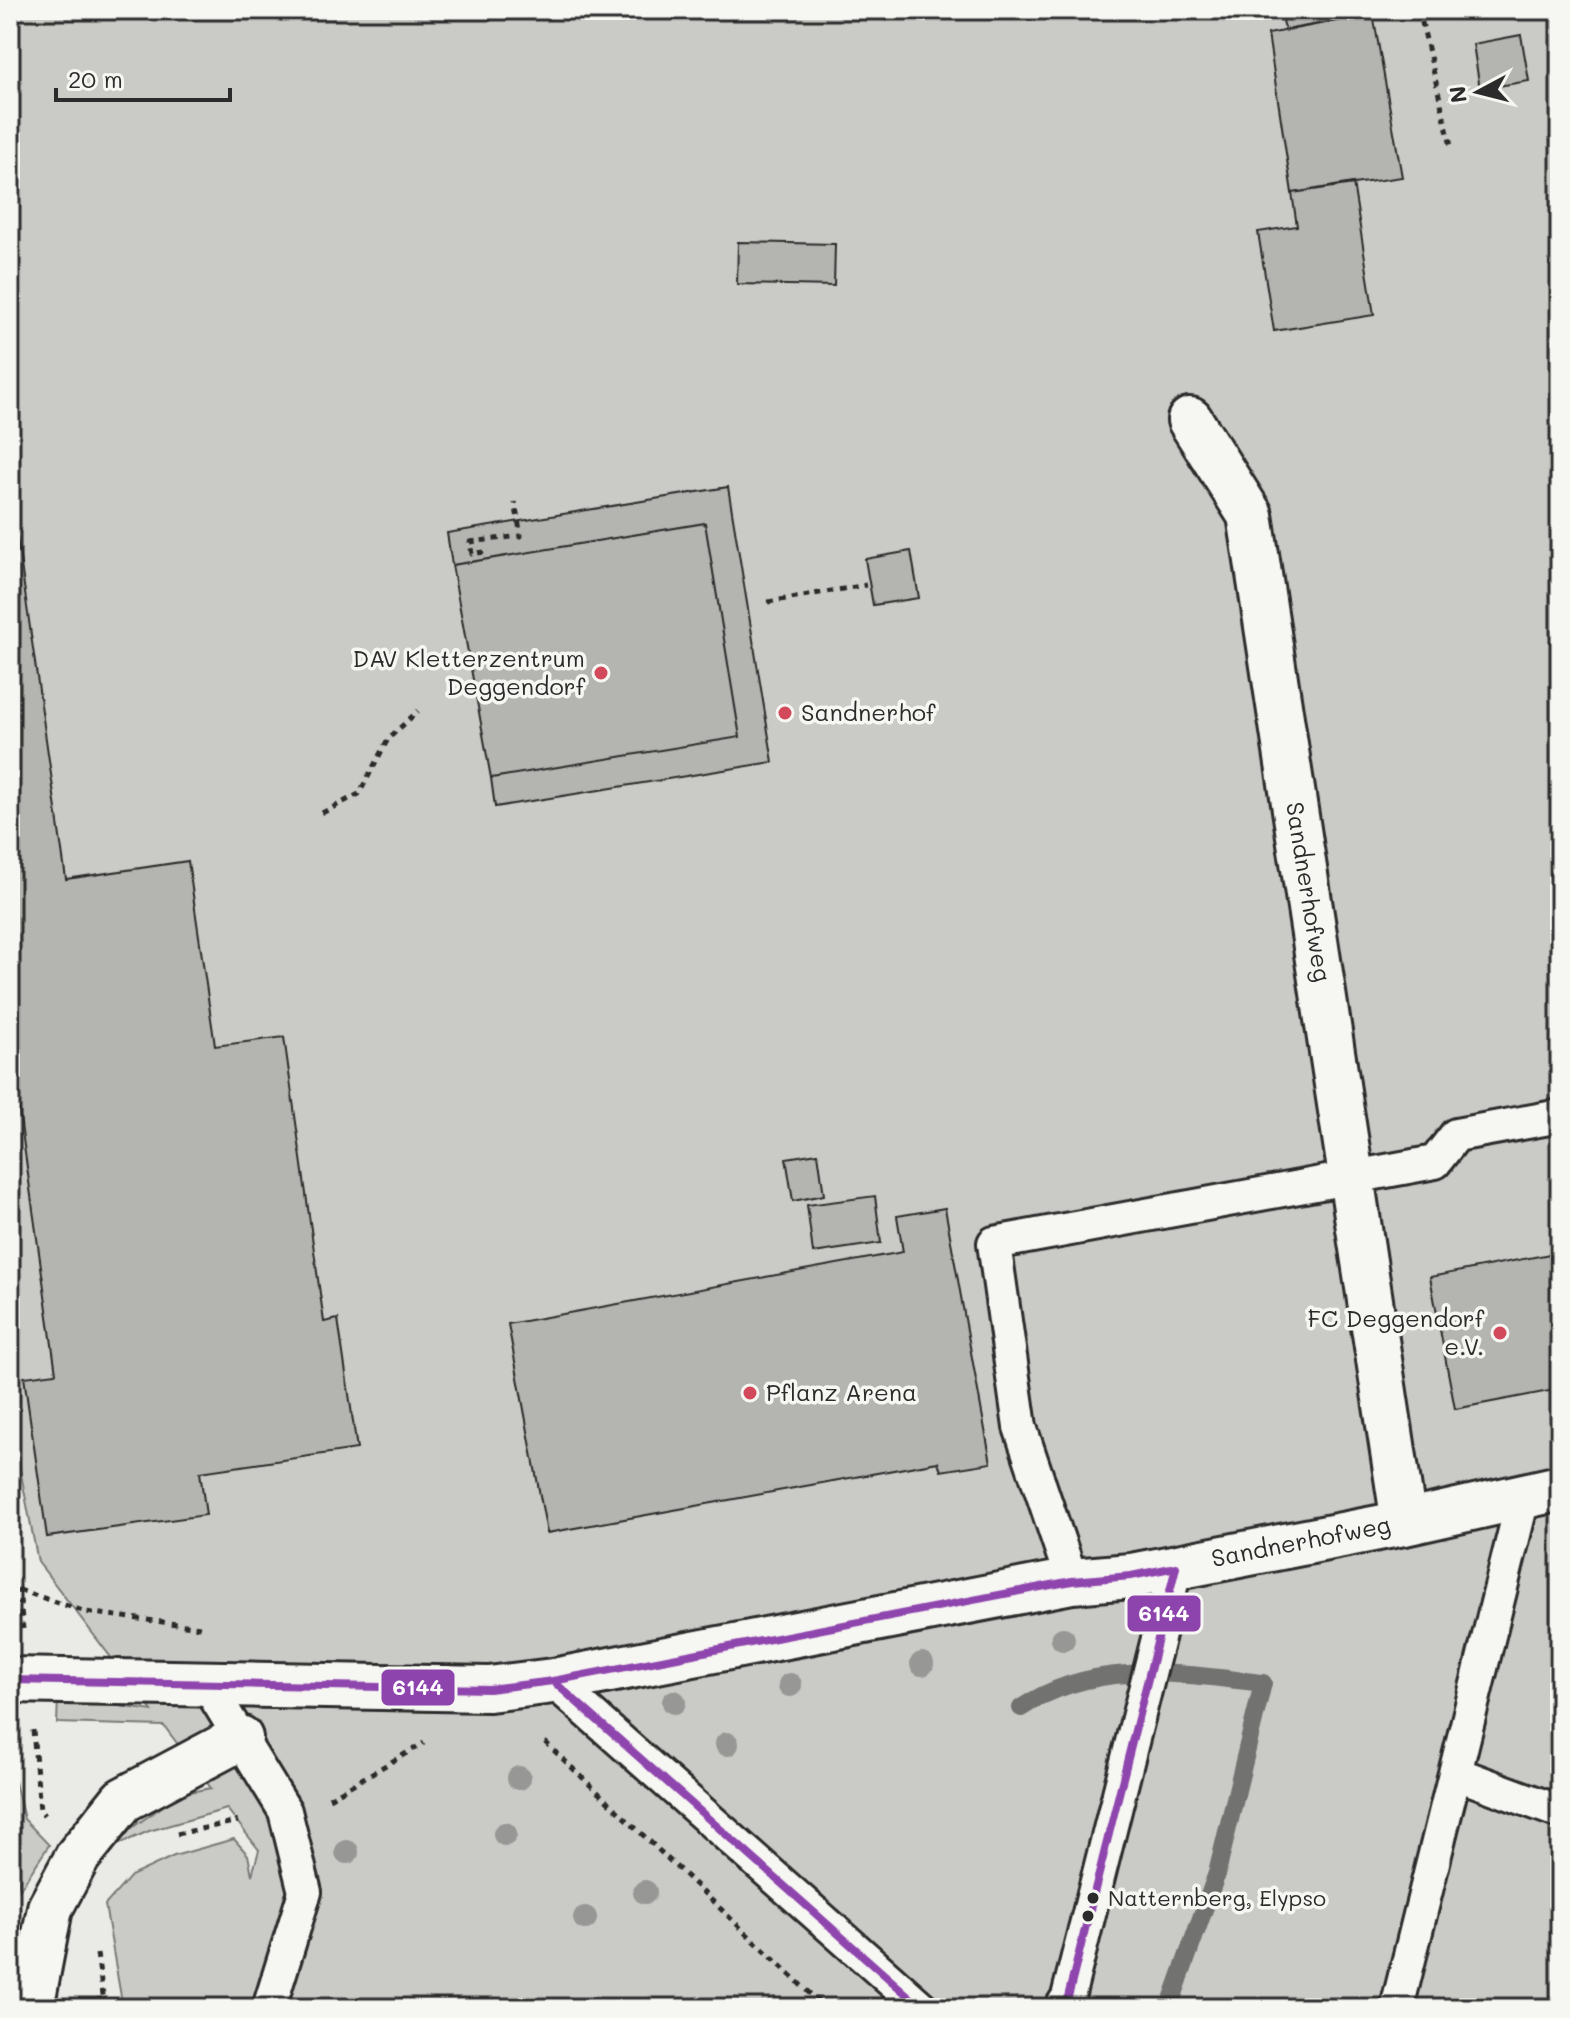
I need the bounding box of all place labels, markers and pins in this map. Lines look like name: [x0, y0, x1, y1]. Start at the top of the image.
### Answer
place label: DAV Kletterzentrum Deggendorf: [353, 642, 586, 701]
marker: DAV Kletterzentrum Deggendorf: [592, 664, 610, 682]
place label: Sandnerhof: [801, 696, 936, 727]
marker: Sandnerhof: [776, 704, 794, 722]
place label: FC Deggendorf e.V.: [1308, 1302, 1485, 1361]
marker: FC Deggendorf e.V.: [1491, 1324, 1509, 1342]
place label: Pflanz Arena: [766, 1376, 917, 1407]
marker: Pflanz Arena: [741, 1384, 759, 1402]
place label: Natternberg, Elypso: [1108, 1883, 1326, 1912]
marker: Natternberg, Elypso: [1085, 1890, 1101, 1906]
unlabelled marker: [1080, 1908, 1096, 1924]

